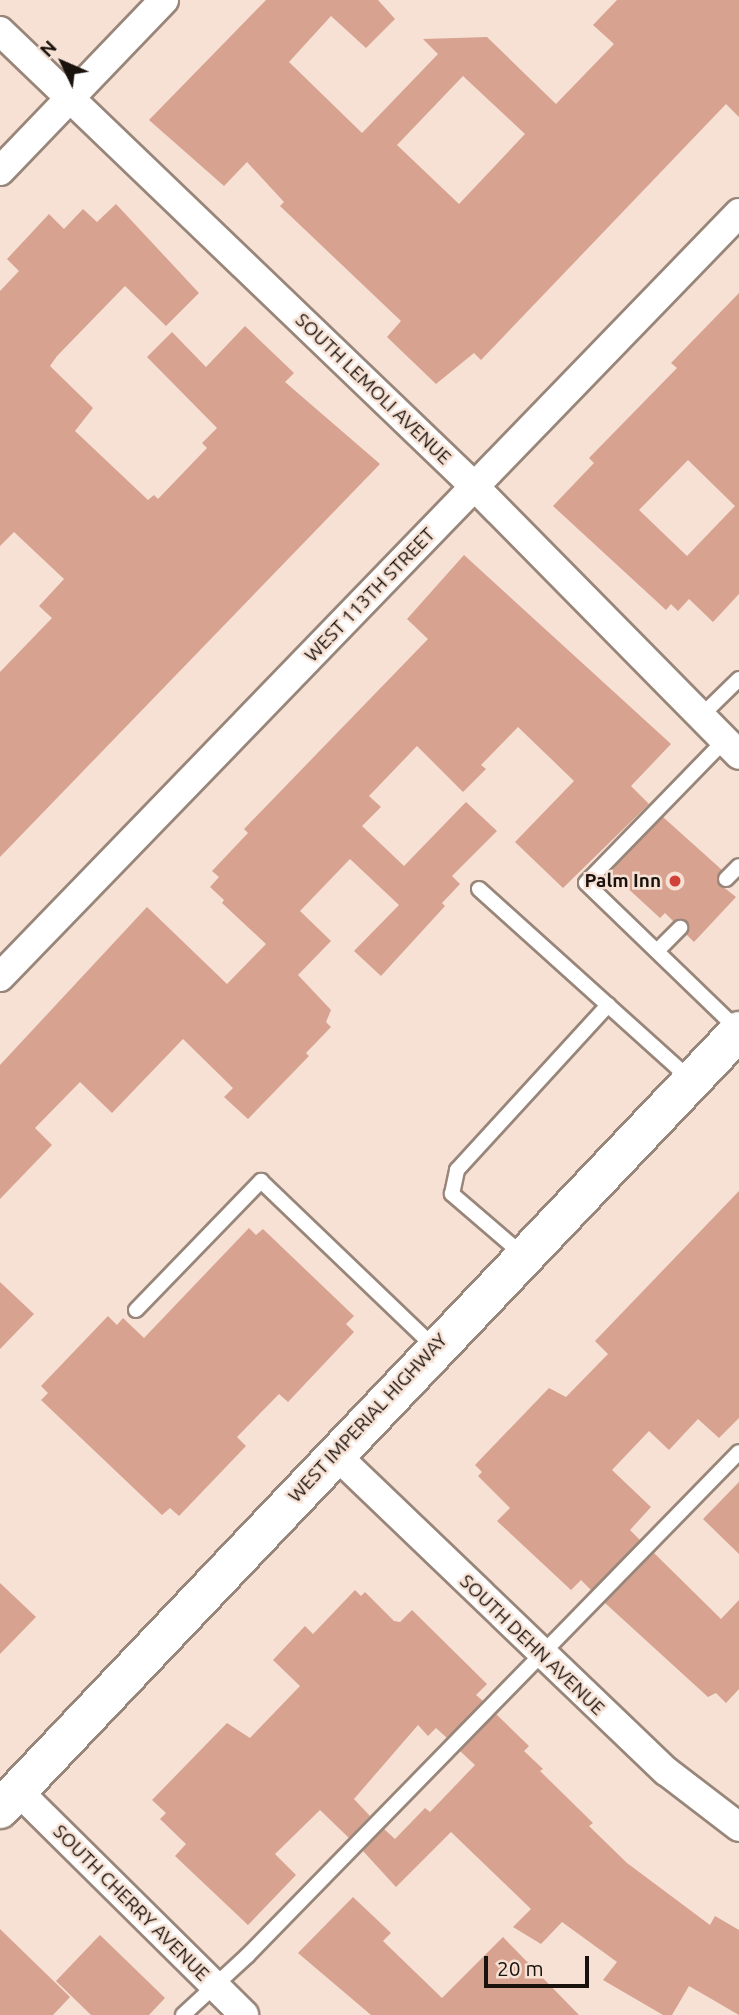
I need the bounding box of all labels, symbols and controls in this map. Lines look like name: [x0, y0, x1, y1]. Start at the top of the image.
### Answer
north arrow: [28, 28, 98, 98]
text: N: [35, 36, 61, 61]
street label: SOUTH LEMOLI AVENUE: [290, 309, 456, 469]
street label: WEST 113TH STREET: [300, 523, 440, 667]
place label: Palm Inn: [584, 870, 661, 892]
marker: Palm Inn: [667, 873, 683, 889]
street label: WEST IMPERIAL HIGHWAY: [284, 1329, 452, 1507]
street label: SOUTH DEHN AVENUE: [455, 1570, 609, 1720]
street label: SOUTH CHERRY AVENUE: [48, 1820, 214, 1986]
scale bar: [487, 1941, 592, 1985]
text: 20 m: [497, 1956, 544, 1980]

